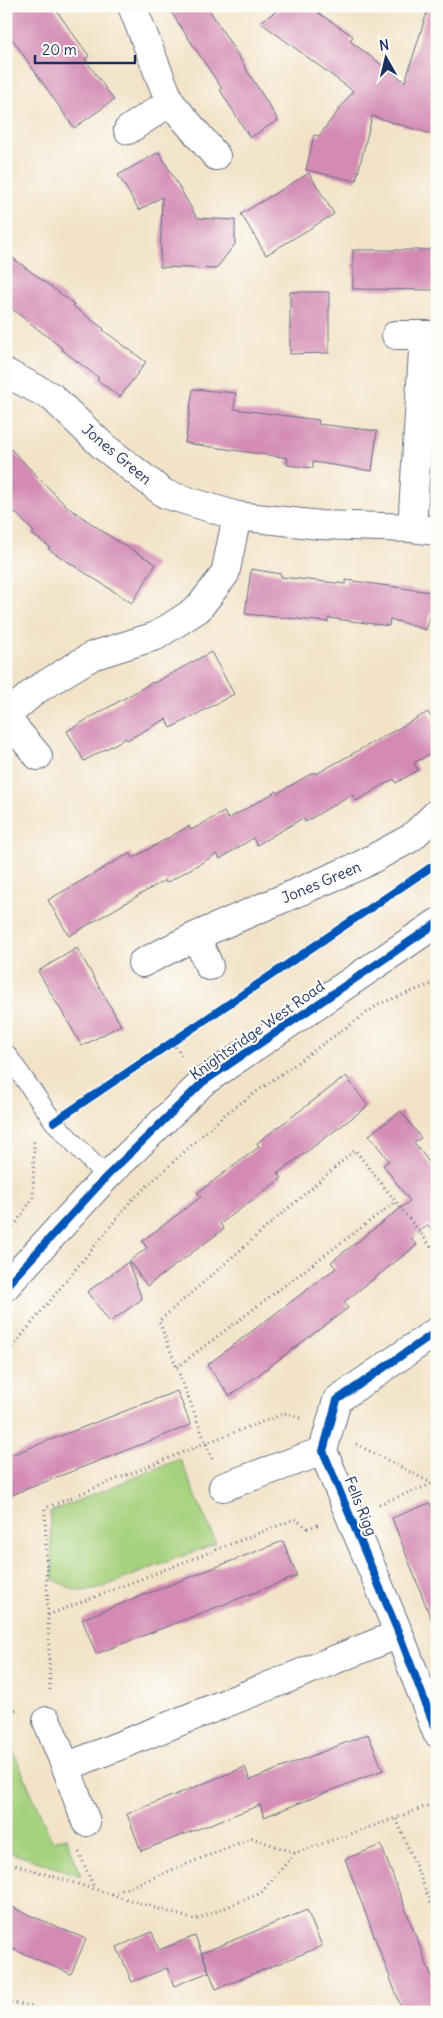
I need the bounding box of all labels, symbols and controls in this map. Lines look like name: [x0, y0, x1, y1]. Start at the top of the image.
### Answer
scale bar: [35, 32, 135, 64]
north arrow: [360, 32, 410, 82]
text: N: [378, 36, 390, 55]
text: 20 m: [42, 40, 77, 59]
street label: Jones Green: [79, 420, 156, 489]
street label: Jones Green: [278, 857, 364, 907]
street label: Knightsridge West Road: [186, 976, 328, 1084]
street label: Fells Rigg: [340, 1473, 382, 1539]

